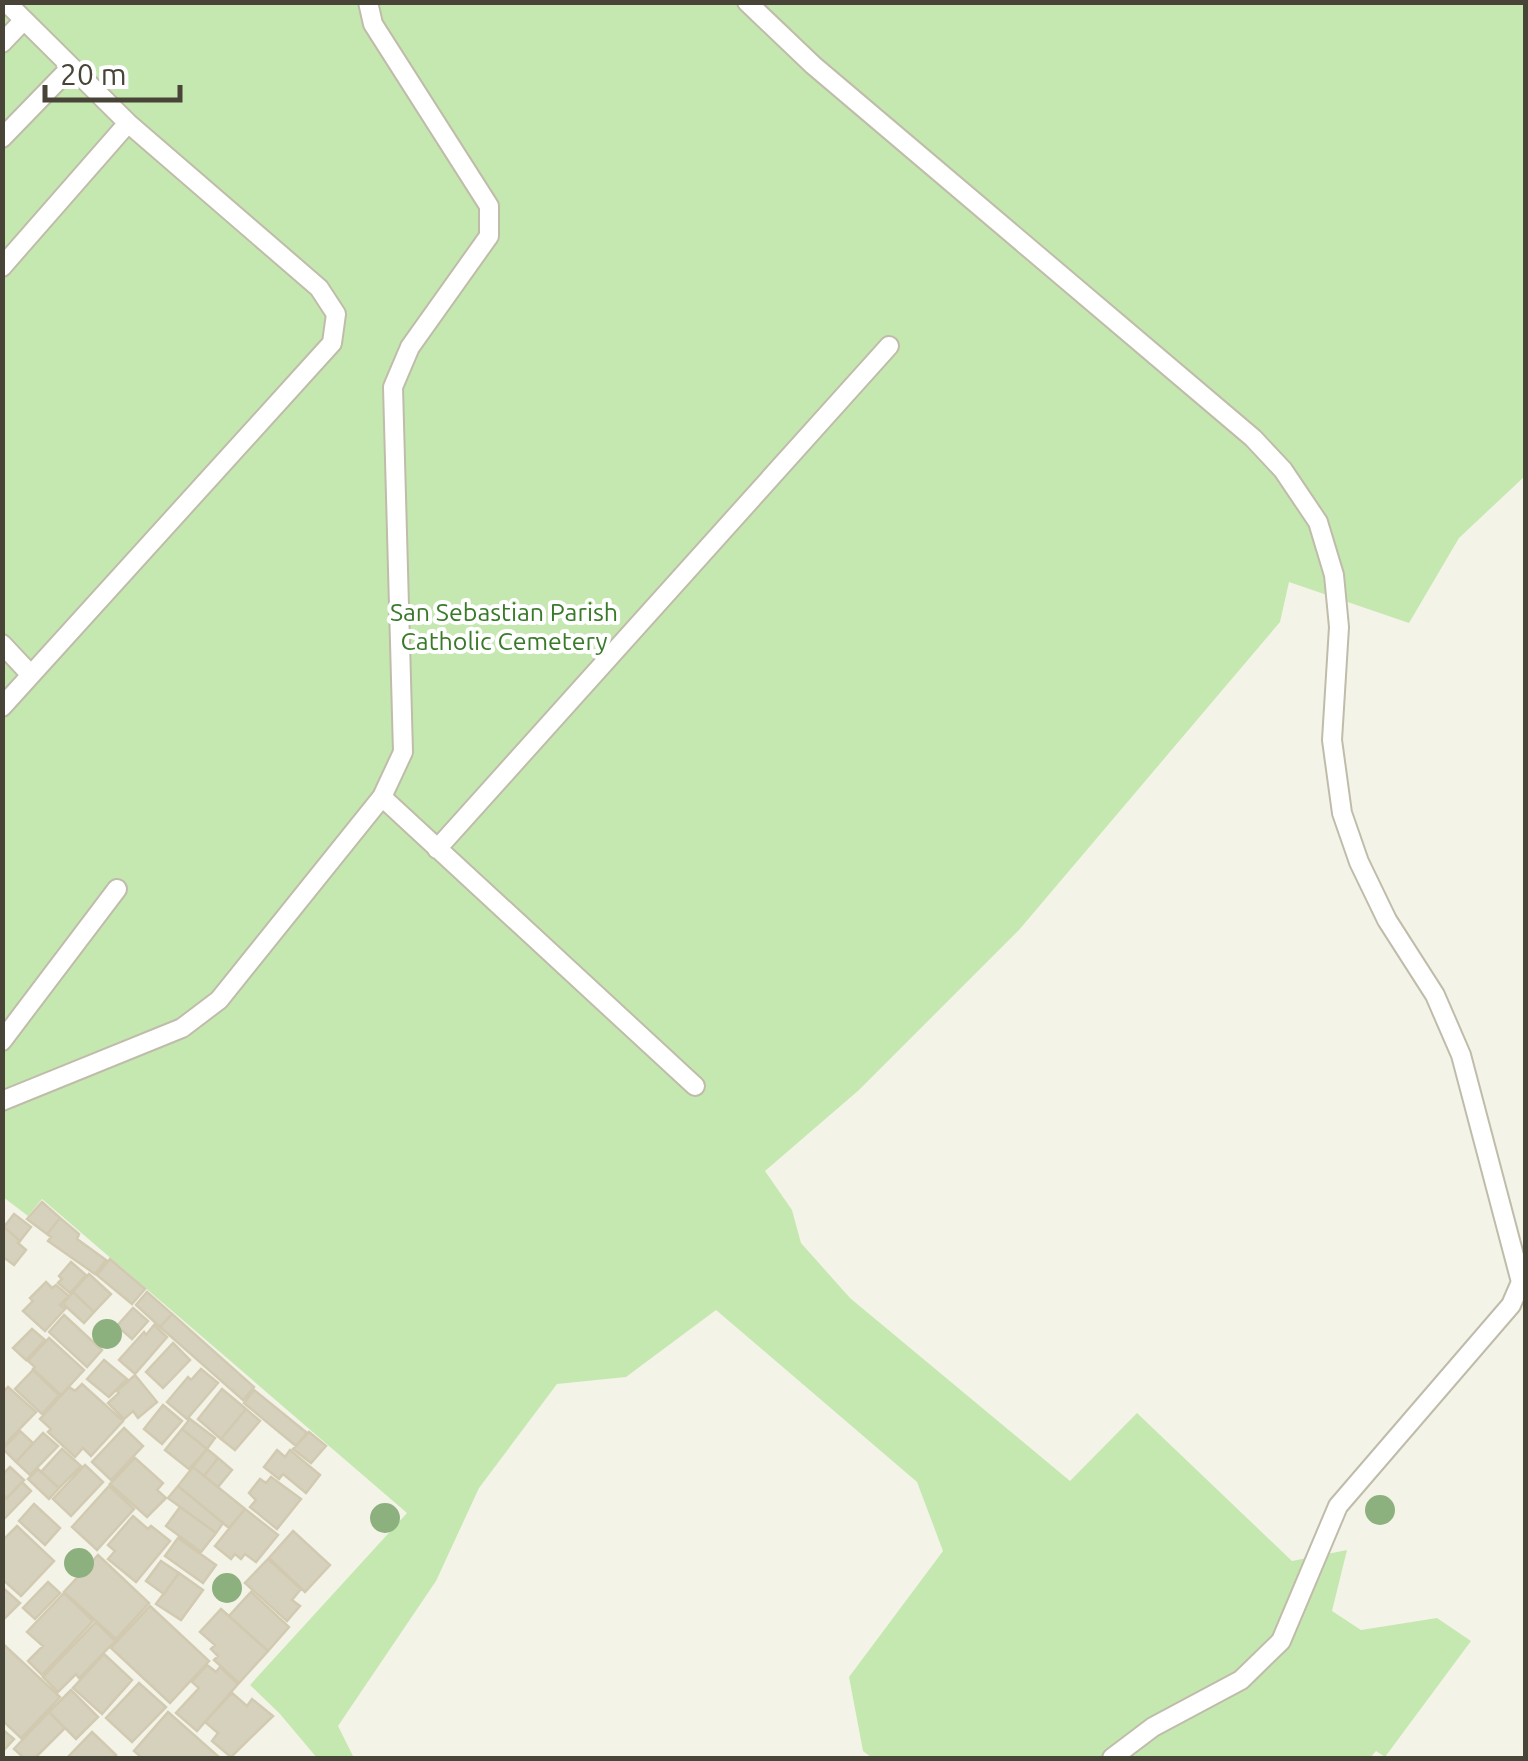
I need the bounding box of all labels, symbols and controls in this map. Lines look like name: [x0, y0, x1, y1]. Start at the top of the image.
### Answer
scale bar: [45, 40, 180, 102]
text: 20 m: [60, 57, 127, 91]
park label: San Sebastian Parish Catholic Cemetery: [390, 598, 618, 655]

